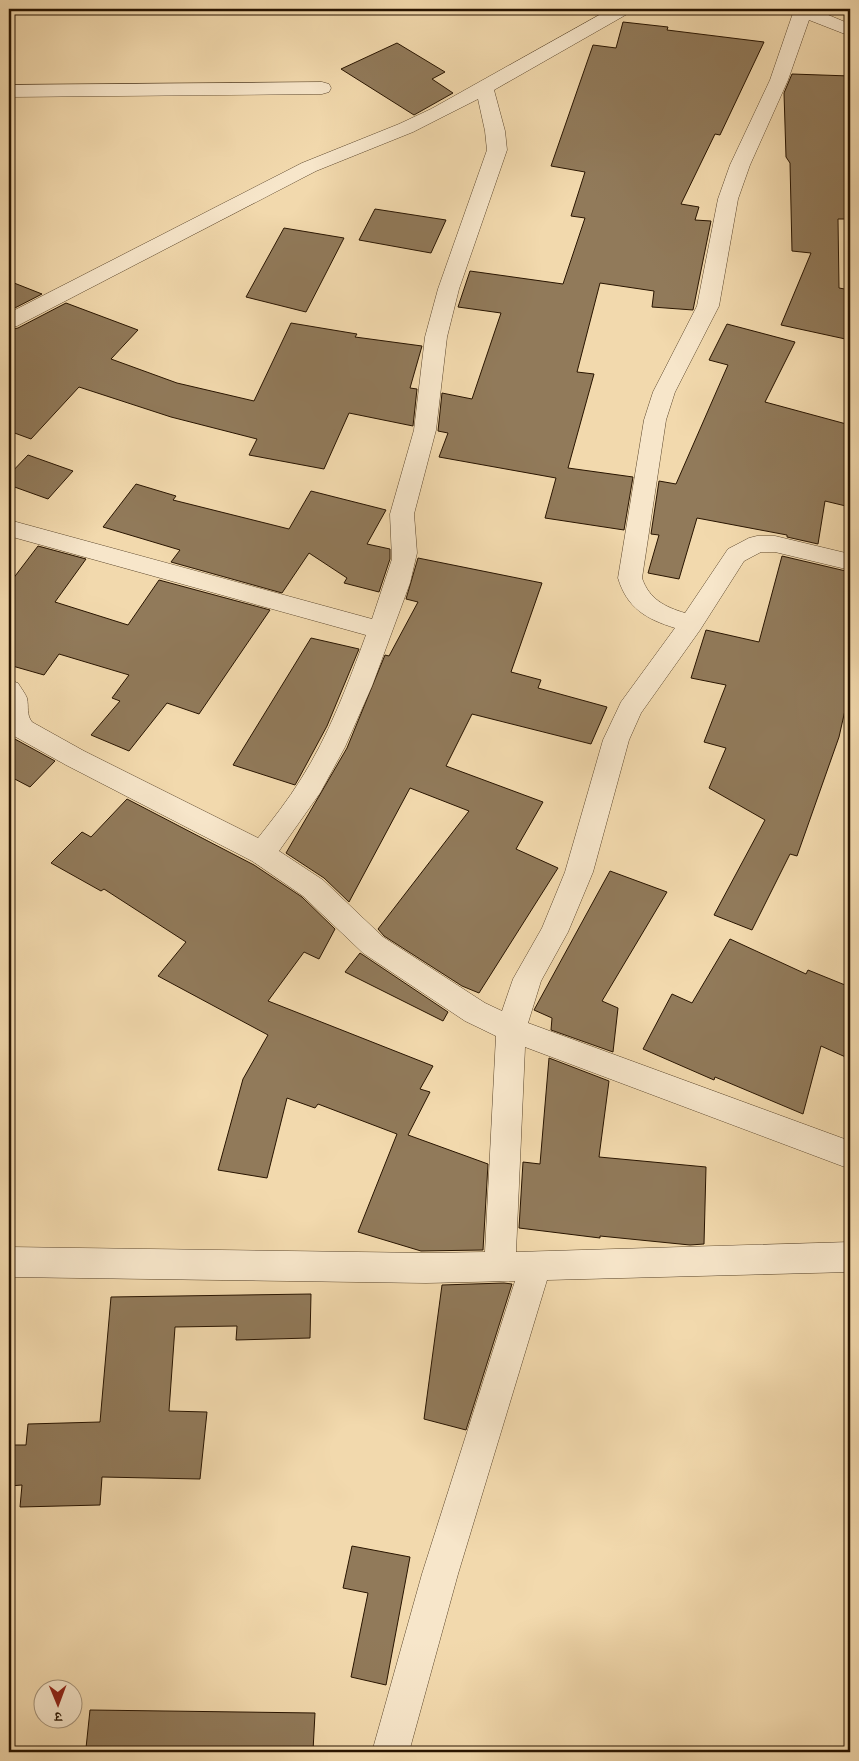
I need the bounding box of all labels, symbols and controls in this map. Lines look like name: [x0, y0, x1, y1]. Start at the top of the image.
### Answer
north arrow: [32, 1678, 82, 1728]
text: उ: [54, 1706, 63, 1725]

